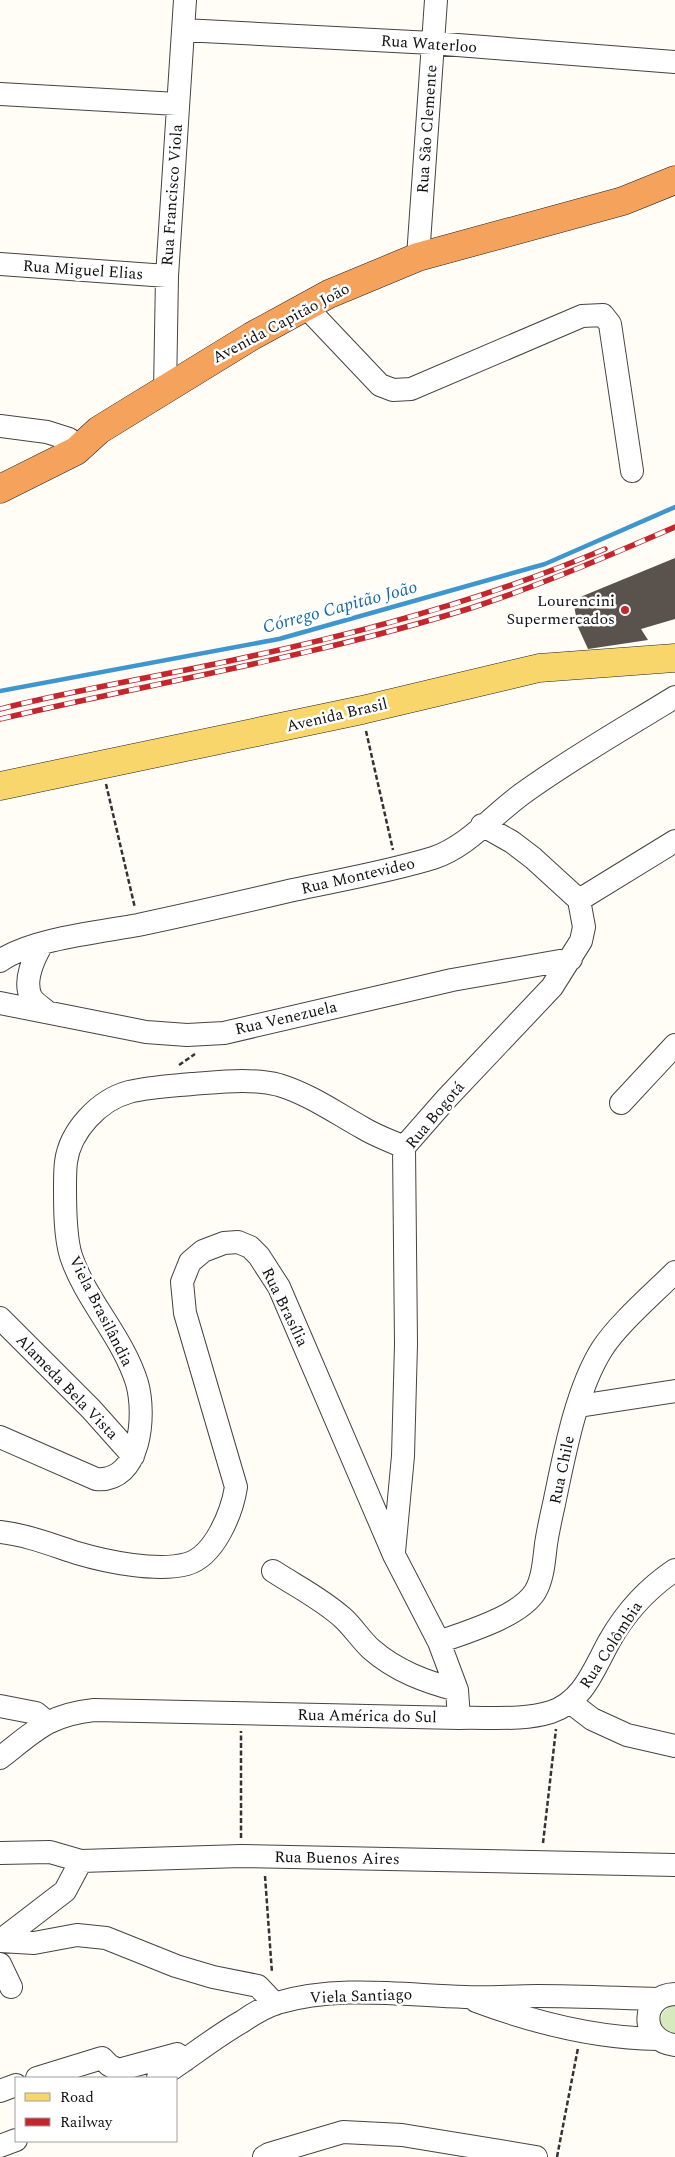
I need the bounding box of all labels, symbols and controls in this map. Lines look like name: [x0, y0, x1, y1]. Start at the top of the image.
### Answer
street label: Rua Waterloo: [380, 29, 478, 59]
street label: Rua São Clemente: [411, 64, 443, 194]
street label: Rua Francisco Viola: [155, 123, 189, 267]
street label: Rua Miguel Elias: [22, 254, 144, 286]
street label: Avenida Capitão João: [208, 277, 354, 369]
water label: Córrego Capitão João: [260, 573, 420, 641]
place label: Lourencini Supermercados: [506, 589, 615, 631]
marker: Lourencini Supermercados: [619, 604, 631, 616]
street label: Avenida Brasil: [284, 692, 390, 738]
street label: Rua Montevideo: [299, 851, 417, 901]
street label: Rua Venezuela: [233, 995, 340, 1041]
street label: Rua Bogotá: [400, 1076, 470, 1154]
street label: Viela Brasilândia: [63, 1251, 139, 1371]
street label: Rua Brasília: [255, 1263, 315, 1351]
street label: Alameda Bela Vista: [10, 1329, 124, 1445]
street label: Rua Chile: [543, 1433, 581, 1507]
street label: Rua Colômbia: [574, 1596, 648, 1694]
street label: Rua América do Sul: [297, 1703, 437, 1729]
street label: Rua Buenos Aires: [274, 1845, 400, 1871]
street label: Viela Santiago: [309, 1982, 413, 2010]
legend: [15, 2077, 178, 2142]
text: Road: [60, 2086, 94, 2109]
text: Railway: [60, 2111, 113, 2134]

